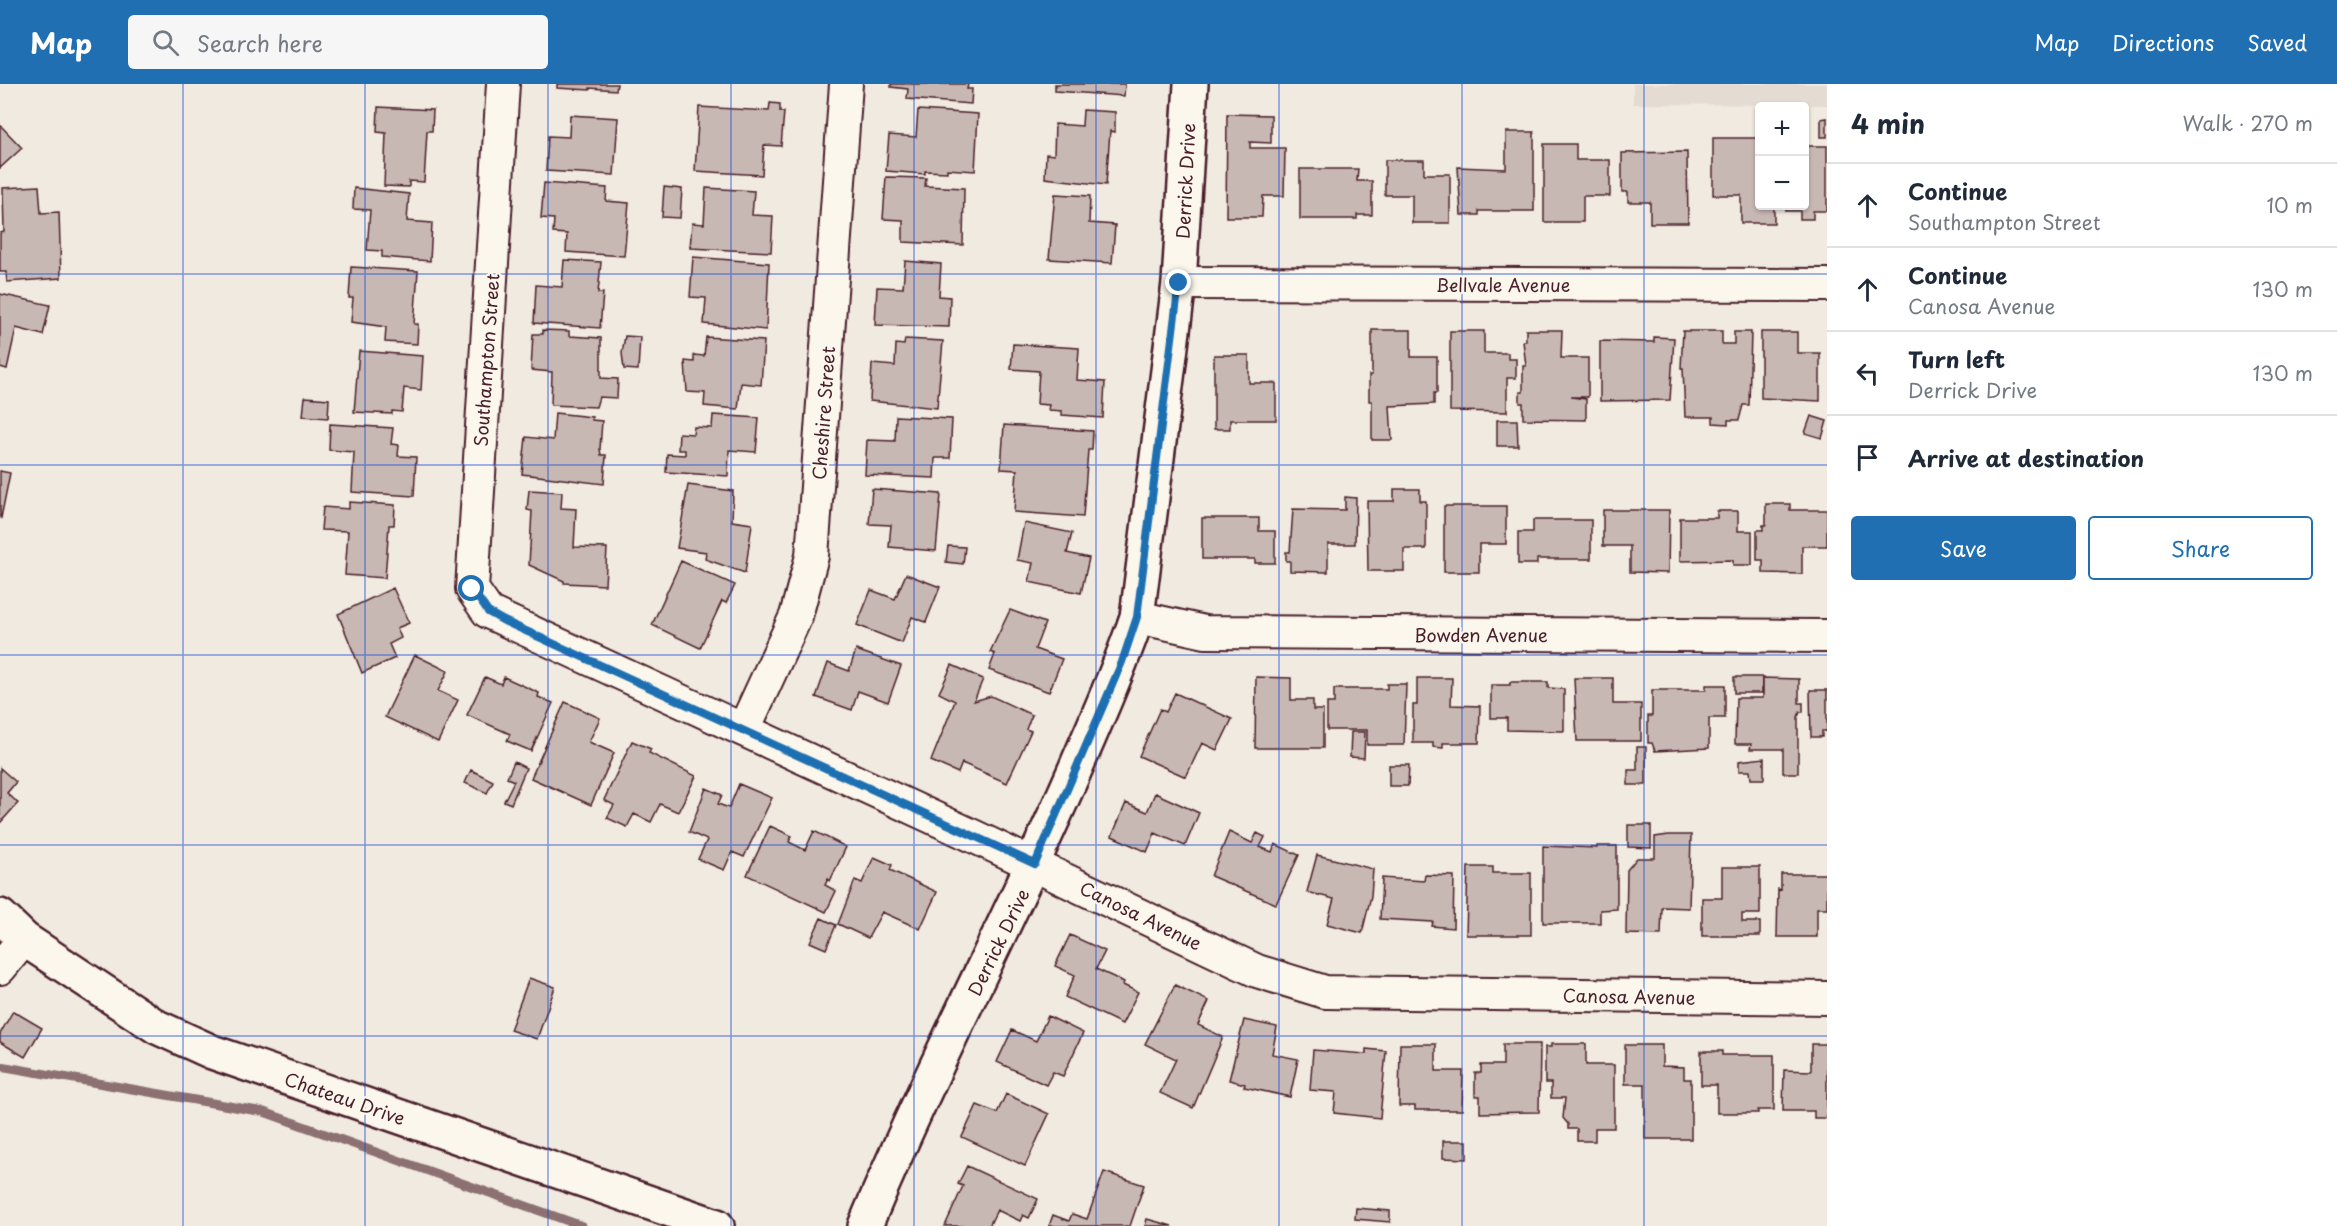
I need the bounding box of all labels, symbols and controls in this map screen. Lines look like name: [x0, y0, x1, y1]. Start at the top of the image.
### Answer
search box: [128, 15, 548, 69]
text: Map: [30, 21, 92, 64]
icon: search: [149, 26, 182, 59]
text: Search here: [197, 26, 323, 59]
text: Map: [2034, 26, 2079, 58]
text: Directions: [2112, 26, 2214, 58]
text: Saved: [2247, 26, 2307, 58]
map controls: [1755, 102, 1809, 210]
button: +: [1755, 102, 1809, 156]
text: 4 min: [1851, 104, 1925, 143]
text: Walk · 270 m: [2182, 108, 2313, 138]
street label: Derrick Drive: [1168, 122, 1202, 240]
button: −: [1755, 156, 1809, 210]
text: Continue: [1908, 174, 2007, 207]
icon: ahead: [1851, 189, 1884, 222]
text: 10 m: [2266, 190, 2313, 220]
text: Southampton Street: [1908, 207, 2100, 237]
text: Continue: [1908, 258, 2007, 291]
route end: [1165, 269, 1191, 295]
street label: Bellvale Avenue: [1436, 271, 1570, 298]
street label: Southampton Street: [466, 272, 506, 447]
icon: ahead: [1851, 273, 1884, 306]
text: 130 m: [2253, 274, 2313, 304]
text: Canosa Avenue: [1908, 291, 2055, 321]
text: Turn left: [1908, 342, 2005, 375]
street label: Cheshire Street: [805, 345, 841, 481]
icon: left: [1851, 357, 1884, 390]
text: 130 m: [2253, 358, 2313, 388]
text: Derrick Drive: [1908, 375, 2037, 405]
icon: arrive: [1851, 441, 1884, 474]
text: Arrive at destination: [1908, 441, 2144, 474]
button: Save: [1851, 516, 2076, 580]
button: Share: [2088, 516, 2313, 580]
route start: [458, 575, 484, 601]
street label: Bowden Avenue: [1414, 621, 1548, 648]
street label: Canosa Avenue: [1075, 874, 1207, 956]
street label: Derrick Drive: [960, 884, 1036, 1000]
street label: Canosa Avenue: [1562, 981, 1696, 1011]
street label: Chateau Drive: [281, 1065, 409, 1131]

